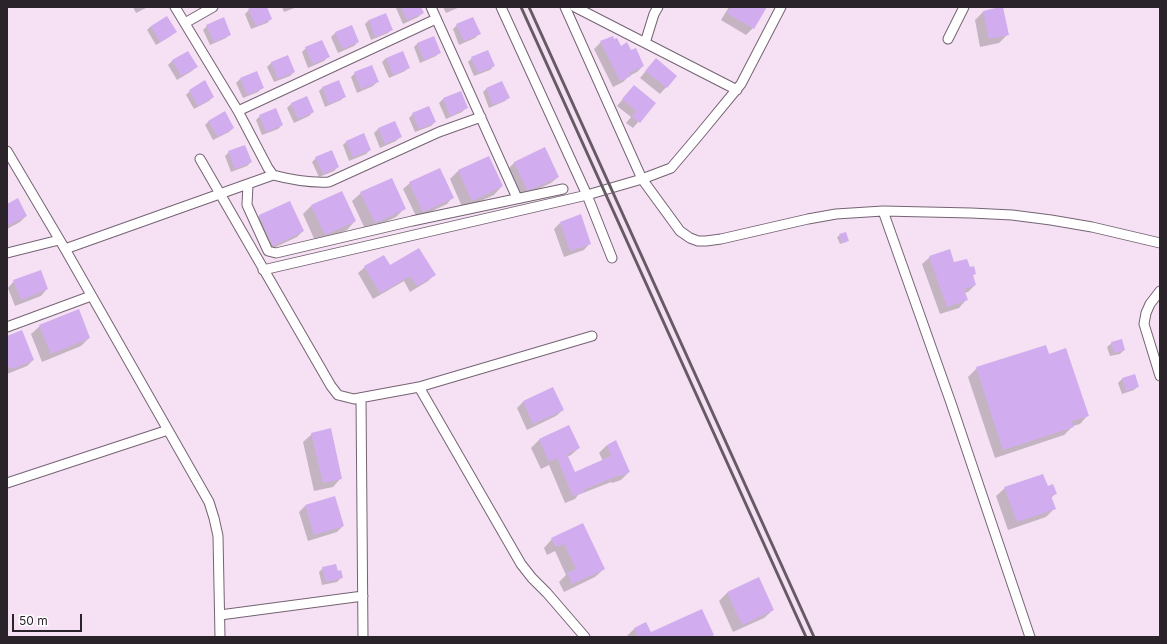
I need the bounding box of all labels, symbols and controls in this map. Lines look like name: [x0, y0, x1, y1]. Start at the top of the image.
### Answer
scale bar: [14, 606, 84, 632]
text: 50 m: [19, 613, 48, 628]

